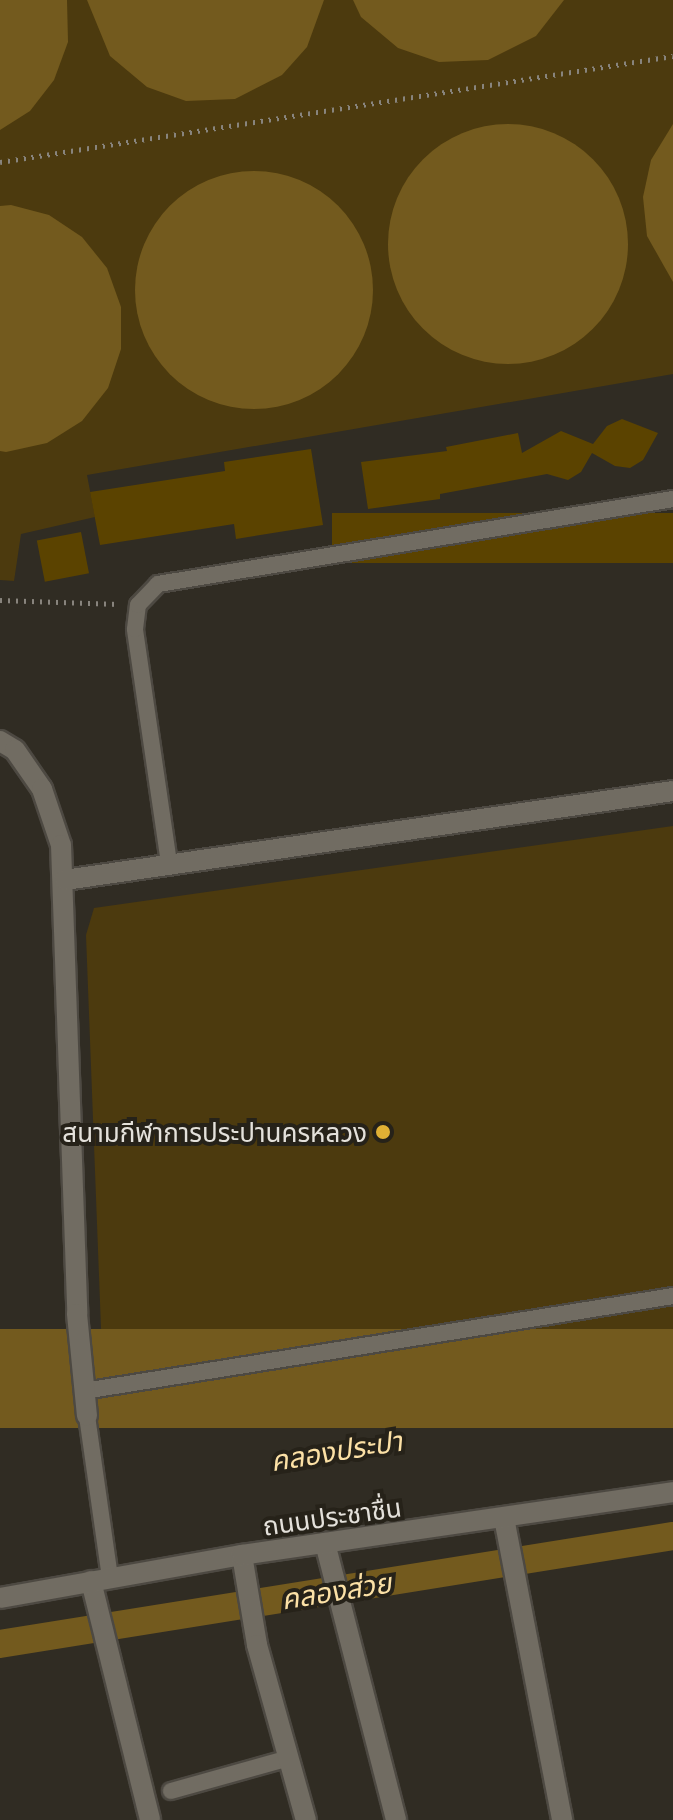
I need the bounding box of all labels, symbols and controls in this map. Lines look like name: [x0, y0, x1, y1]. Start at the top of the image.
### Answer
place label: สนามกีฬาการประปานครหลวง: [62, 1116, 367, 1148]
marker: สนามกีฬาการประปานครหลวง: [374, 1123, 392, 1141]
water label: คลองประปา: [268, 1423, 404, 1477]
street label: ถนนประชาชื่น: [261, 1491, 403, 1541]
water label: คลองส่วย: [279, 1565, 393, 1615]

